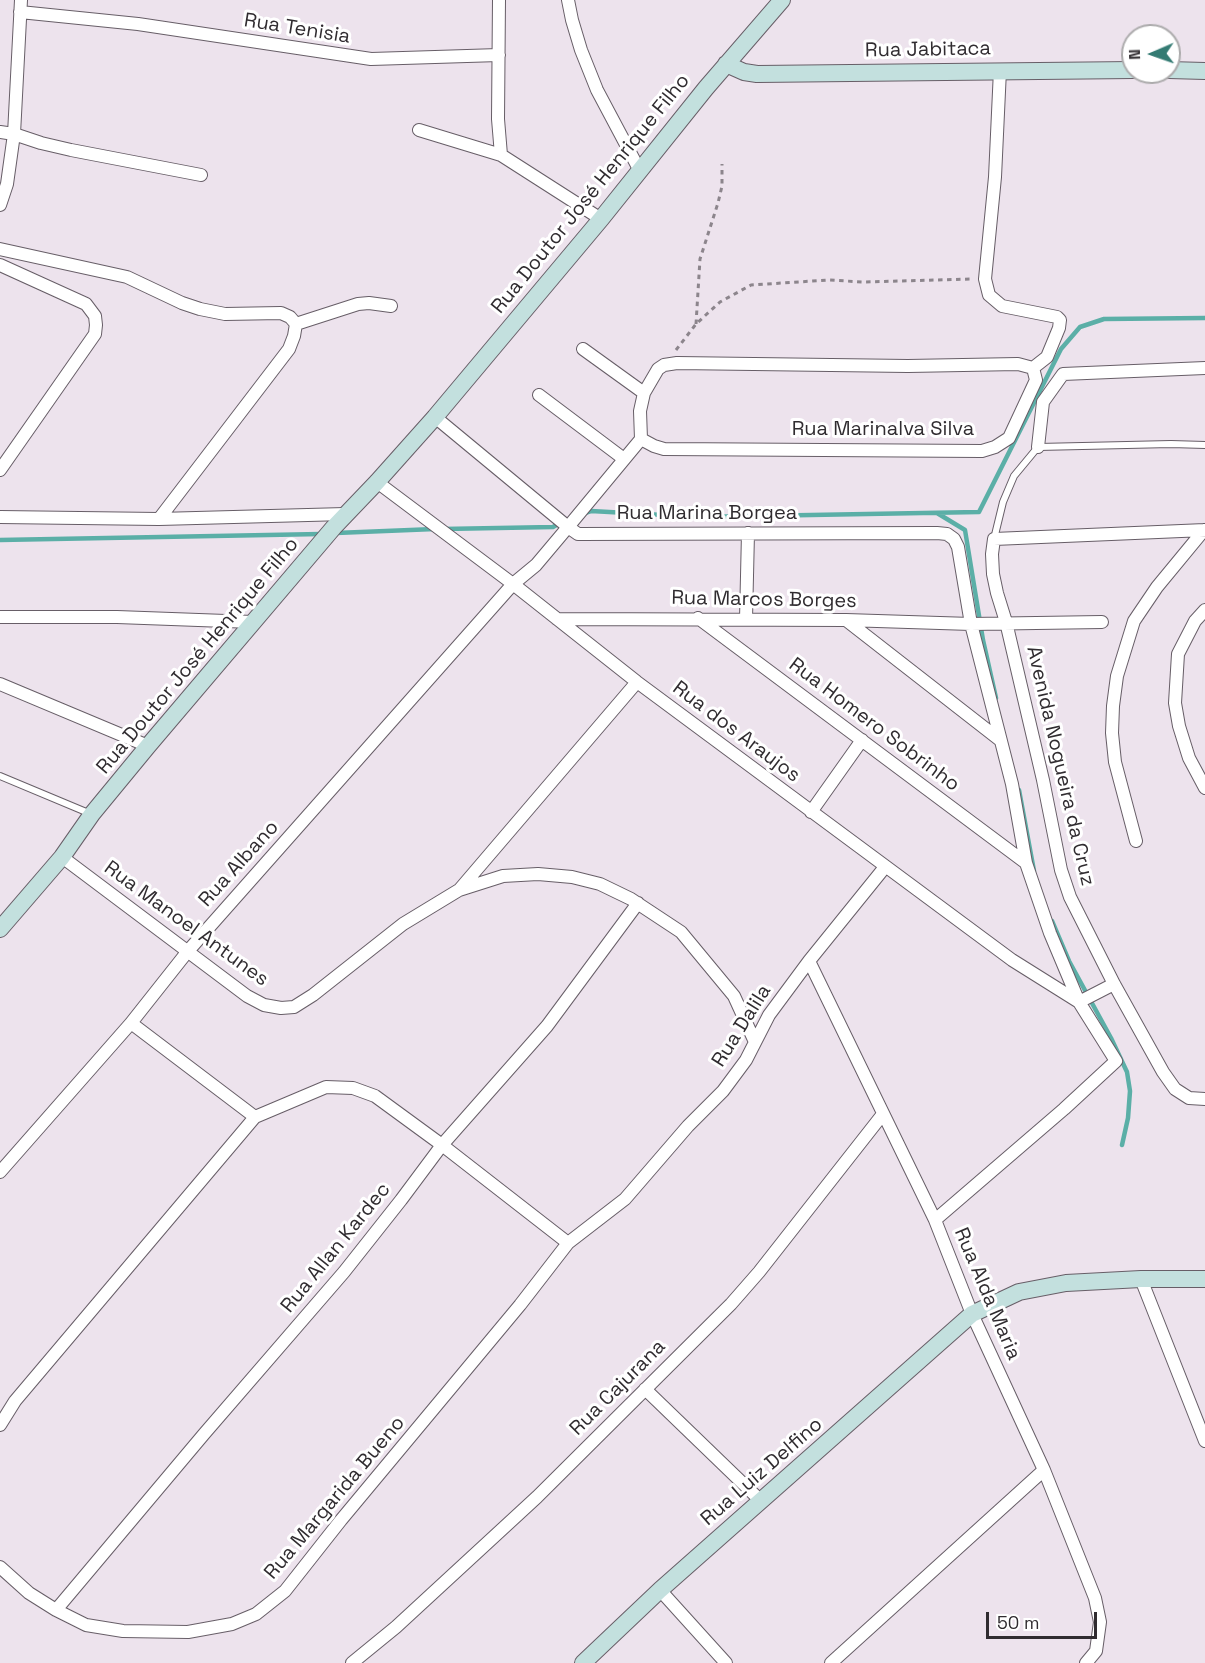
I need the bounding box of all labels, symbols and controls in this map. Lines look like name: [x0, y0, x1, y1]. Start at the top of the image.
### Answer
street label: Rua Tenisia: [242, 9, 352, 49]
north arrow: [1121, 24, 1181, 84]
street label: Rua Jabitaca: [865, 37, 991, 63]
text: N: [1124, 49, 1145, 60]
street label: Rua Doutor José Henrique Filho: [487, 69, 695, 319]
street label: Rua Marinalva Silva: [792, 418, 974, 442]
street label: Rua Marina Borgea: [617, 502, 797, 526]
street label: Rua Doutor José Henrique Filho: [92, 533, 304, 779]
street label: Rua Marcos Borges: [671, 586, 857, 614]
street label: Avenida Nogueira da Cruz: [1021, 644, 1099, 888]
street label: Rua Homero Sobrinho: [784, 653, 964, 797]
street label: Rua dos Araujos: [667, 676, 805, 788]
street label: Rua Albano: [194, 816, 284, 912]
street label: Rua Manoel Antunes: [99, 856, 273, 992]
street label: Rua Dalila: [707, 980, 777, 1072]
street label: Rua Allan Kardec: [276, 1178, 396, 1318]
street label: Rua Alda Maria: [948, 1224, 1026, 1364]
street label: Rua Cajurana: [565, 1335, 671, 1441]
street label: Rua Margarida Bueno: [260, 1411, 410, 1585]
street label: Rua Luiz Delfino: [696, 1413, 828, 1531]
scale bar: [989, 1600, 1100, 1638]
text: 50 m: [997, 1611, 1039, 1634]

